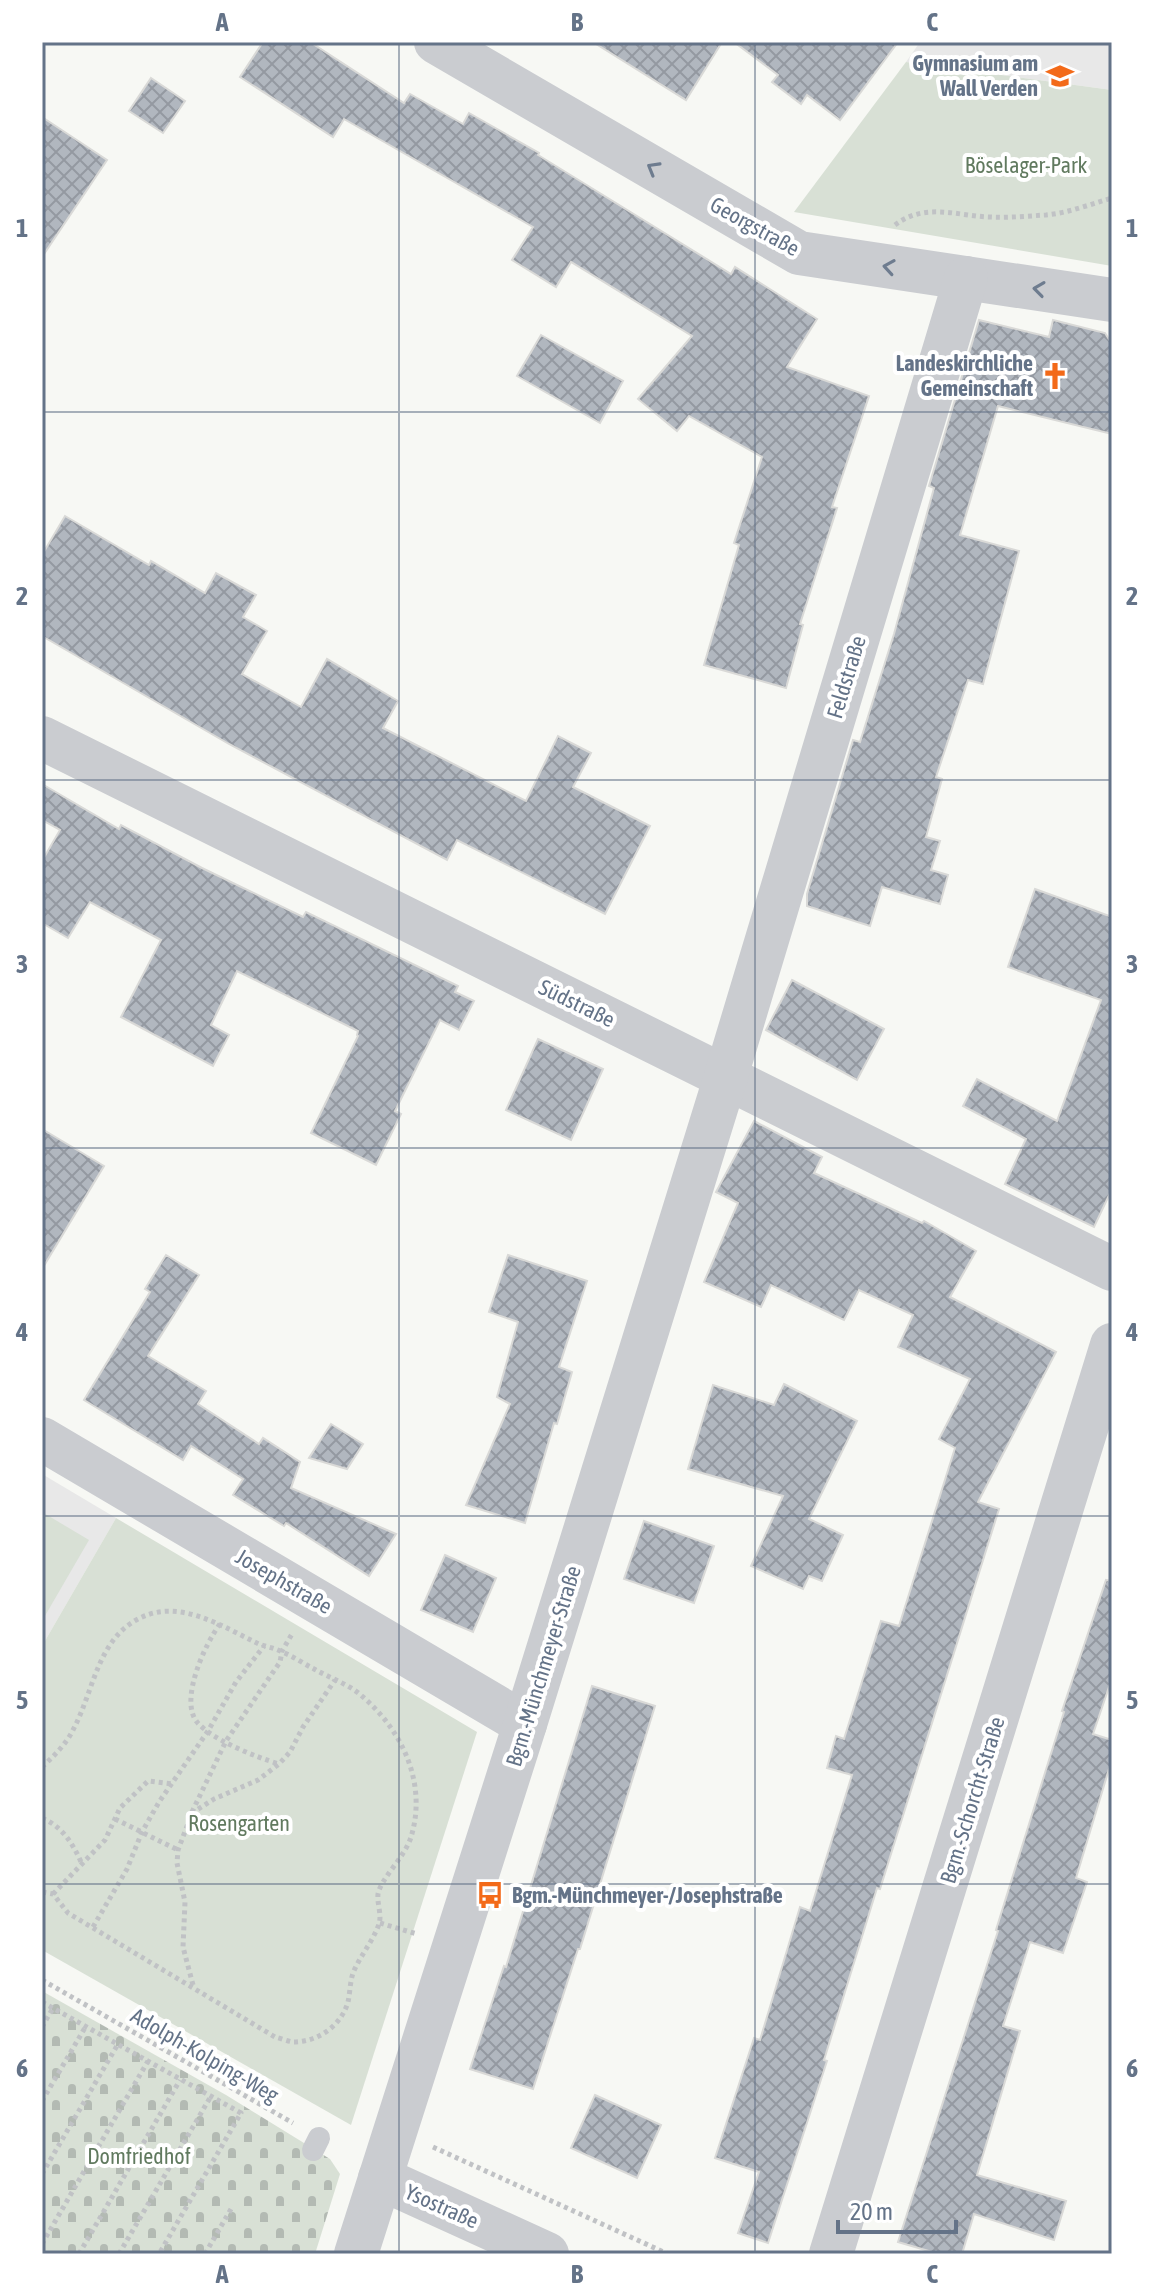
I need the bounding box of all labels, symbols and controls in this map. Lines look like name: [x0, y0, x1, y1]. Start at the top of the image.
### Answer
text: A: [215, 7, 229, 37]
text: B: [571, 7, 584, 37]
text: C: [926, 7, 938, 37]
place label: Gymnasium am Wall Verden: [912, 50, 1038, 101]
school or university icon: Gymnasium am Wall Verden: [1045, 61, 1075, 91]
park label: Böselager-Park: [965, 152, 1087, 178]
one-way arrow: [647, 162, 662, 178]
street label: Georgstraße: [706, 191, 804, 261]
text: 1: [16, 213, 28, 243]
text: 1: [1126, 213, 1138, 243]
one-way arrow: [882, 259, 895, 276]
one-way arrow: [1032, 281, 1046, 298]
place label: Landeskirchliche Gemeinschaft: [896, 350, 1034, 401]
church icon: Landeskirchliche Gemeinschaft: [1040, 361, 1070, 391]
text: 2: [16, 581, 28, 611]
text: 2: [1126, 581, 1138, 611]
street label: Feldstraße: [821, 632, 871, 722]
text: 3: [16, 949, 28, 979]
text: 3: [1126, 949, 1138, 979]
street label: Südstraße: [535, 974, 619, 1032]
text: 4: [15, 1317, 28, 1347]
text: 4: [1125, 1317, 1138, 1347]
street label: Josephstraße: [231, 1543, 337, 1619]
street label: Bgm.-Münchmeyer-Straße: [500, 1562, 586, 1770]
text: 5: [16, 1685, 28, 1715]
text: 5: [1126, 1685, 1138, 1715]
street label: Bgm.-Schorcht-Straße: [934, 1714, 1010, 1886]
park label: Rosengarten: [188, 1810, 290, 1836]
bus stop icon: Bgm.-Münchmeyer-/Josephstraße: [475, 1880, 505, 1910]
place label: Bgm.-Münchmeyer-/Josephstraße: [512, 1882, 783, 1908]
street label: Adolph-Kolping-Weg: [126, 2002, 284, 2108]
text: 6: [16, 2053, 28, 2083]
text: 6: [1126, 2053, 1138, 2083]
park label: Domfriedhof: [87, 2143, 191, 2169]
street label: Ysostraße: [401, 2178, 483, 2234]
scale bar: [838, 2184, 956, 2234]
text: 20 m: [850, 2198, 893, 2225]
text: A: [215, 2259, 229, 2289]
text: B: [571, 2259, 584, 2289]
text: C: [926, 2259, 938, 2289]

